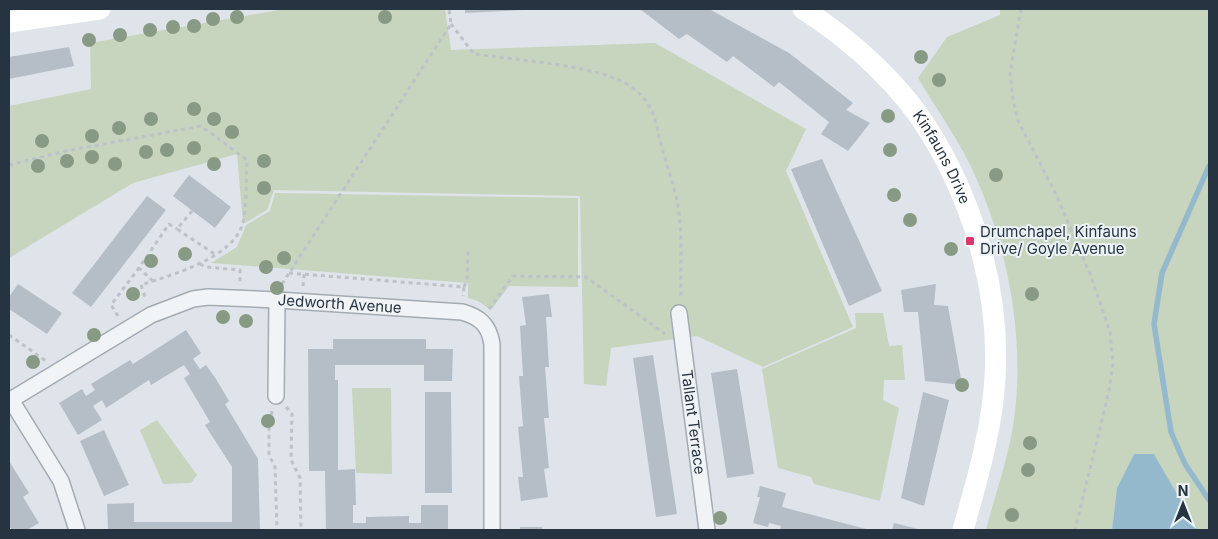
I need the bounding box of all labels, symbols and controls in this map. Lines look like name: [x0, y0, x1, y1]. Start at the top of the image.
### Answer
street label: Kinfauns Drive: [909, 106, 975, 207]
place label: Drumchapel, Kinfauns Drive/ Goyle Avenue: [980, 222, 1137, 258]
marker: Drumchapel, Kinfauns Drive/ Goyle Avenue: [964, 235, 976, 247]
street label: Jedworth Avenue: [277, 290, 402, 317]
street label: Tallant Terrace: [677, 369, 710, 475]
north arrow: [1158, 479, 1208, 529]
text: N: [1178, 482, 1188, 499]

